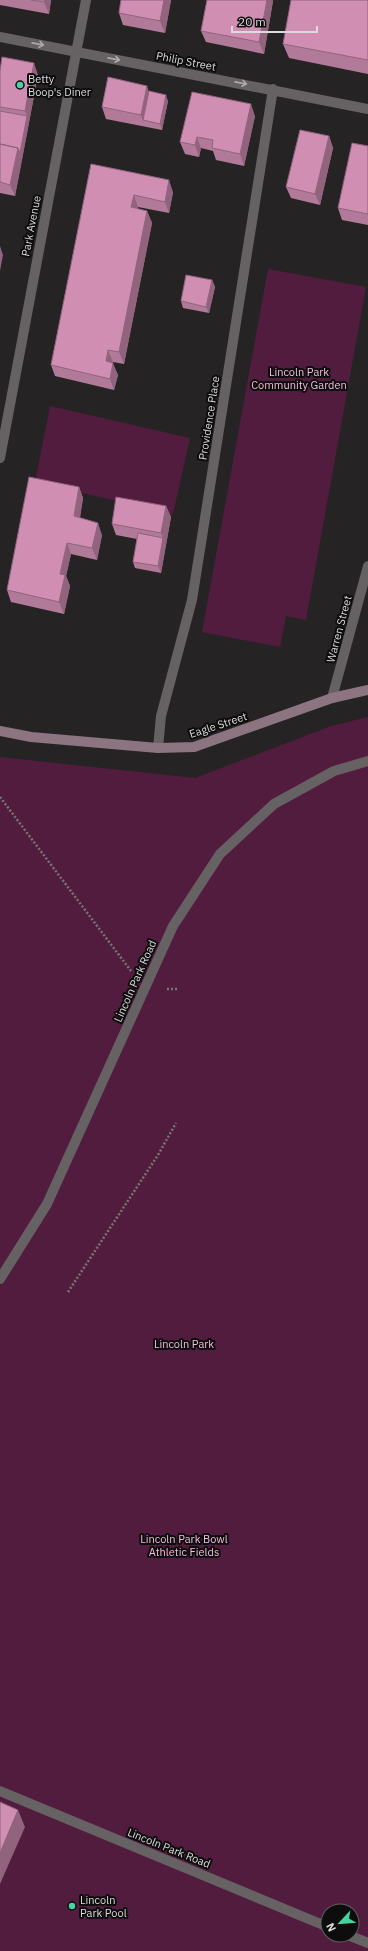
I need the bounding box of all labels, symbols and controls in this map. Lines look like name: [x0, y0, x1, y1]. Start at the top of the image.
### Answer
scale bar: [232, 8, 317, 34]
text: 20 m: [238, 14, 266, 29]
one-way arrow: [31, 41, 44, 49]
street label: Philip Street: [155, 48, 217, 74]
one-way arrow: [107, 55, 120, 63]
place label: Betty Boop's Diner: [28, 72, 91, 99]
marker: Betty Boop's Diner: [15, 80, 25, 90]
one-way arrow: [235, 80, 248, 88]
street label: Park Avenue: [18, 194, 44, 258]
park label: Lincoln Park Community Garden: [251, 365, 347, 392]
street label: Providence Place: [195, 375, 223, 461]
street label: Warren Street: [323, 594, 355, 664]
street label: Eagle Street: [187, 709, 249, 741]
street label: Lincoln Park Road: [111, 938, 159, 1024]
park label: Lincoln Park: [154, 1337, 214, 1351]
park label: Lincoln Park Bowl Athletic Fields: [140, 1532, 228, 1559]
street label: Lincoln Park Road: [126, 1825, 212, 1871]
place label: Lincoln Park Pool: [80, 1893, 127, 1920]
marker: Lincoln Park Pool: [67, 1901, 77, 1911]
north arrow: [320, 1903, 360, 1943]
text: N: [323, 1921, 339, 1934]

